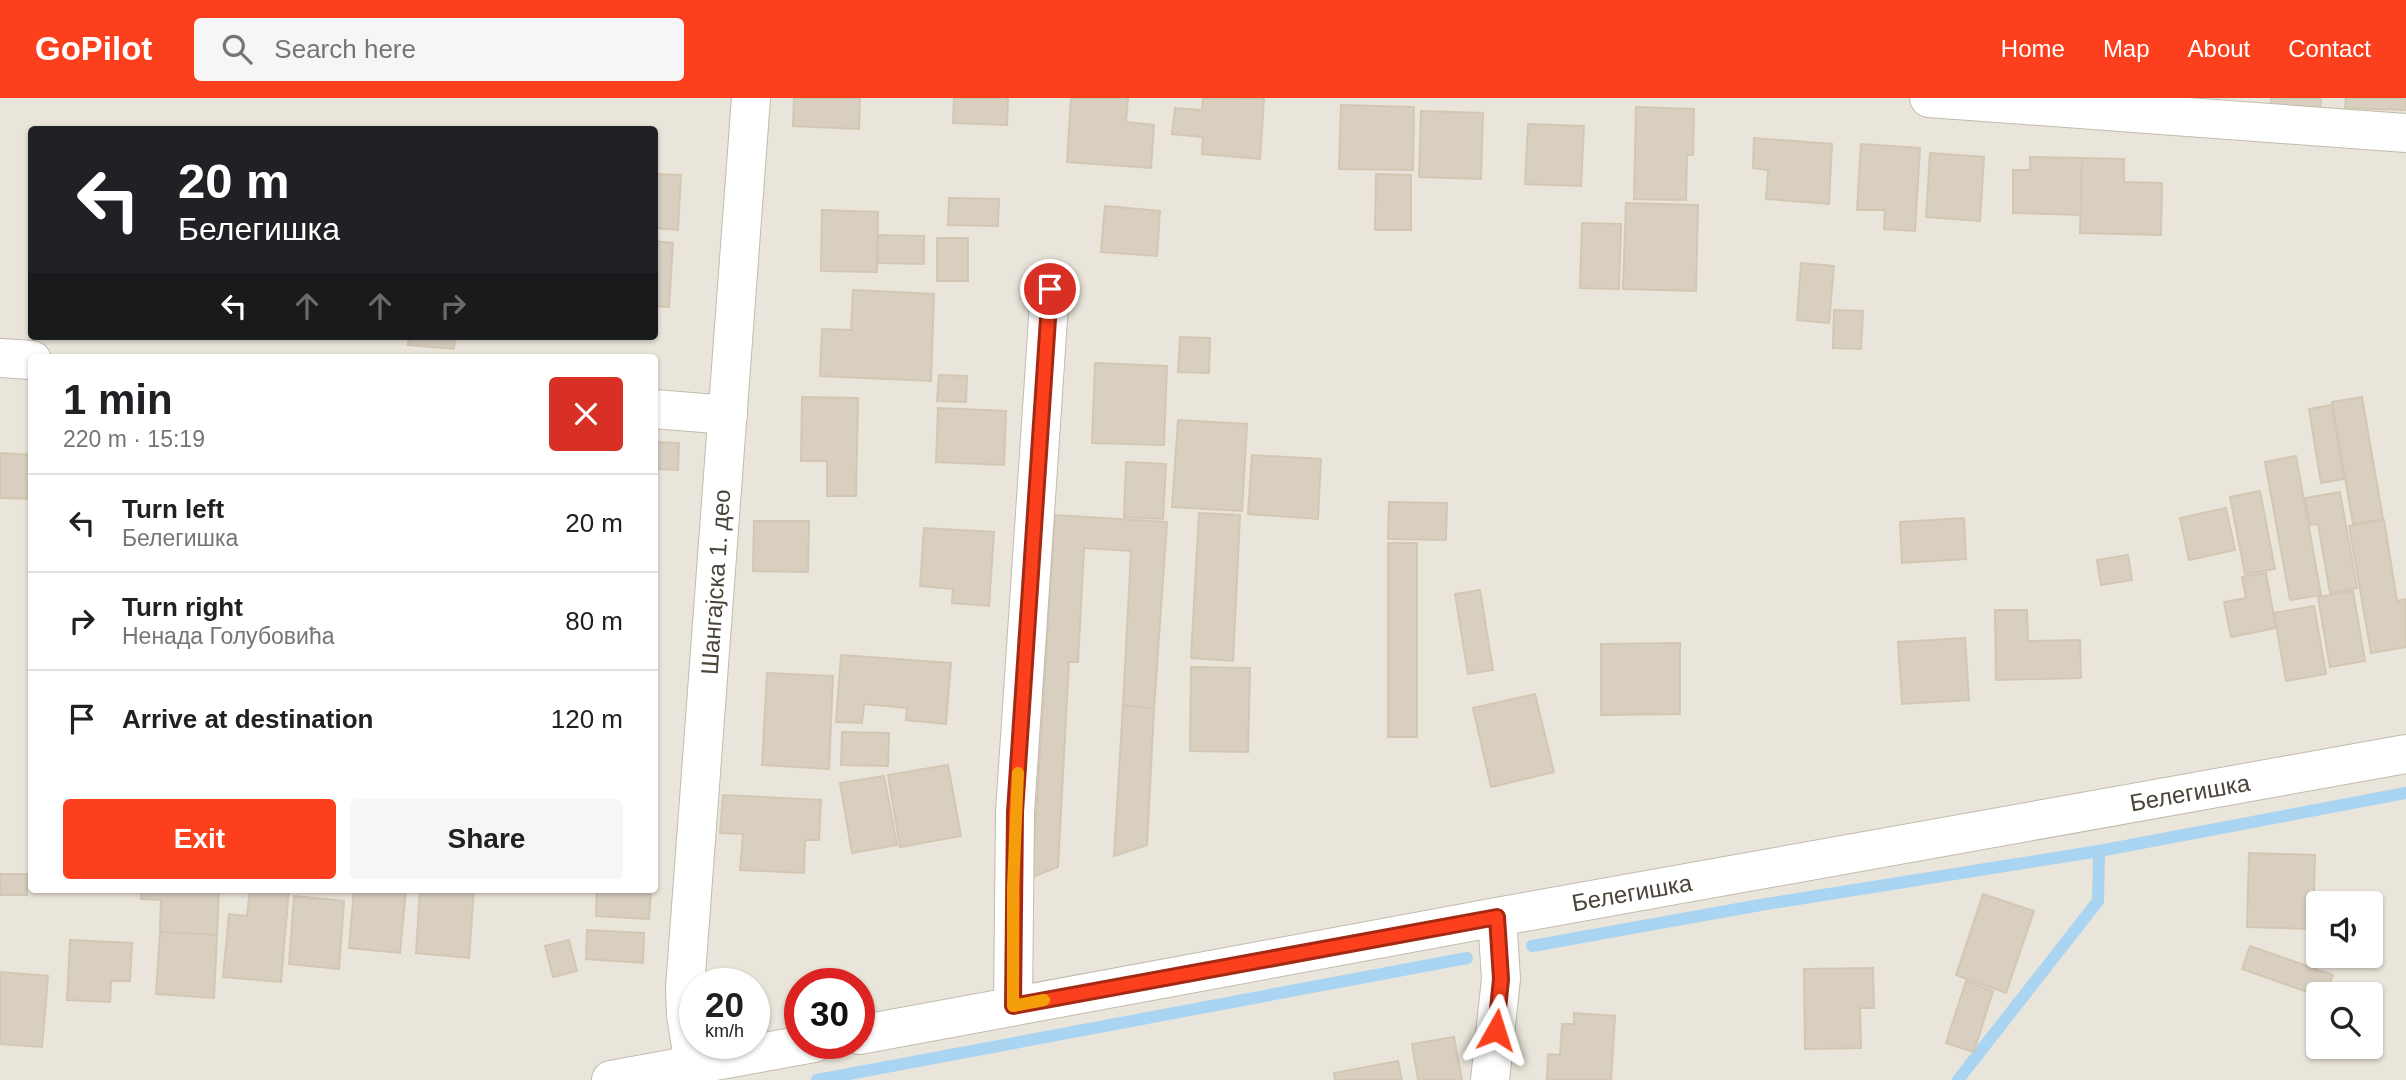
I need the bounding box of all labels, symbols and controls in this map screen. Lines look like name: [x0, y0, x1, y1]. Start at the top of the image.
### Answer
search box: [194, 18, 684, 81]
text: GoPilot: [35, 30, 152, 67]
icon: search: [218, 30, 256, 68]
text: Search here: [274, 34, 416, 64]
text: Home: [2001, 35, 2065, 62]
text: Map: [2103, 35, 2150, 62]
text: About: [2188, 35, 2250, 62]
text: Contact: [2288, 35, 2371, 62]
icon: left: [63, 154, 154, 245]
text: 20 m: [178, 154, 290, 208]
text: Белегишка: [178, 211, 340, 247]
pin: [1020, 259, 1080, 319]
icon: arrive: [1031, 270, 1069, 308]
icon: left: [215, 287, 253, 325]
icon: ahead: [288, 287, 326, 325]
icon: ahead: [361, 287, 399, 325]
icon: right: [434, 287, 472, 325]
text: 1 min: [63, 376, 173, 423]
button: close: [549, 377, 623, 451]
text: 220 m · 15:19: [63, 426, 205, 452]
street label: Шангајска 1. део: [696, 488, 735, 676]
text: Turn left: [122, 494, 224, 524]
icon: left: [63, 504, 101, 542]
text: 20 m: [565, 508, 623, 538]
text: Белегишка: [122, 525, 238, 551]
text: Turn right: [122, 592, 243, 622]
icon: right: [63, 602, 101, 640]
text: 80 m: [565, 606, 623, 636]
text: Ненада Голубовића: [122, 623, 335, 649]
icon: arrive: [63, 700, 101, 738]
text: Arrive at destination: [122, 704, 373, 734]
text: 120 m: [551, 704, 623, 734]
street label: Белегишка: [2128, 769, 2253, 816]
button: Exit: [63, 799, 336, 879]
button: Share: [350, 799, 623, 879]
street label: Белегишка: [1570, 869, 1695, 916]
map controls: [2306, 891, 2383, 1059]
button: sound: [2306, 891, 2383, 968]
speed limit sign: 30: [784, 968, 875, 1059]
button: search: [2306, 982, 2383, 1059]
text: 20: [705, 985, 744, 1024]
position arrow: [1459, 993, 1533, 1067]
text: km/h: [705, 1021, 744, 1041]

